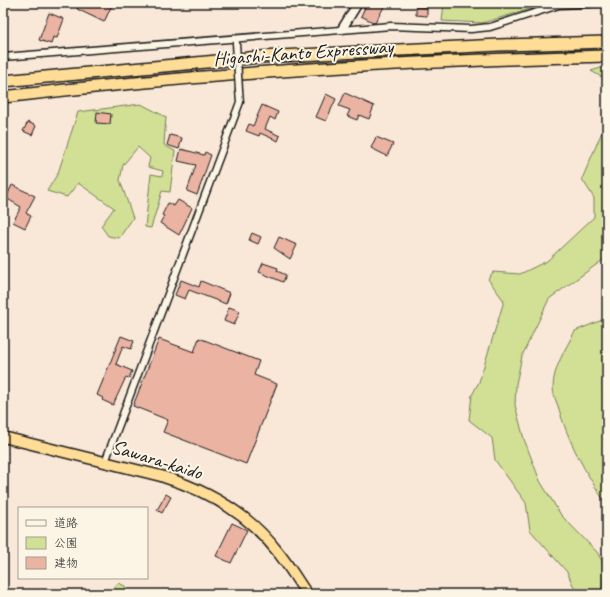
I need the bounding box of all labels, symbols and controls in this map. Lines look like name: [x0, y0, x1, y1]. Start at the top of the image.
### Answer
street label: Higashi-Kanto Expressway: [212, 34, 396, 71]
street label: Sawara-kaido: [109, 434, 206, 485]
legend: [18, 507, 148, 579]
text: 道路: [54, 515, 78, 531]
text: 公園: [54, 535, 78, 551]
text: 建物: [54, 555, 78, 571]

